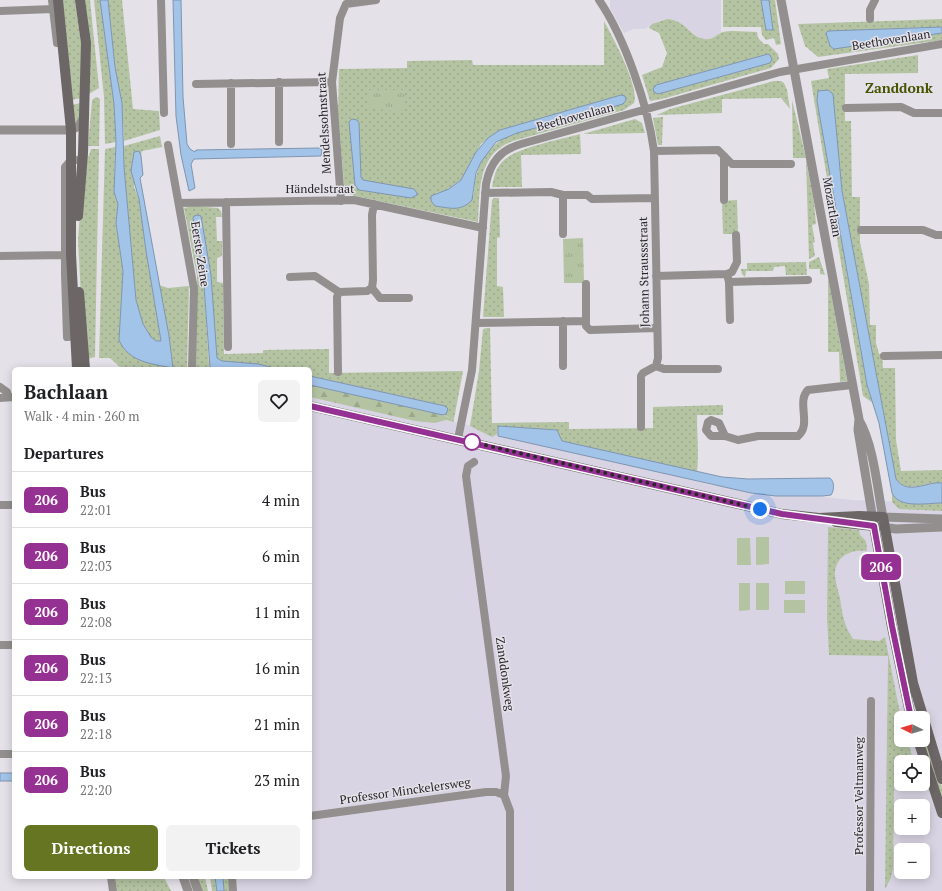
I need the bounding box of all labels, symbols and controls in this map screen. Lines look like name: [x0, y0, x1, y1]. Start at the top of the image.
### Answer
street label: Beethovenlaan: [851, 26, 931, 53]
street label: Mendelssohnstraat: [313, 71, 334, 174]
district label: Zanddonk: [865, 78, 934, 97]
street label: Beethovenlaan: [535, 99, 615, 134]
street label: Mozartlaan: [820, 176, 845, 238]
street label: Händelstraat: [285, 181, 355, 196]
street label: Johann Straussstraat: [635, 216, 652, 327]
street label: Eerste Zeine: [188, 220, 213, 288]
text: Bachlaan: [24, 379, 108, 404]
button: heart: [258, 380, 300, 422]
text: Walk · 4 min · 260 m: [24, 407, 139, 425]
unlabelled marker: [463, 433, 481, 451]
text: Departures: [24, 443, 104, 463]
text: Bus: [80, 481, 106, 501]
text: 206: [34, 490, 58, 509]
text: 4 min: [262, 490, 300, 510]
your location: [750, 499, 770, 519]
text: 22:01: [80, 501, 112, 519]
text: Bus: [80, 537, 106, 557]
text: 206: [34, 546, 58, 565]
text: 6 min: [262, 546, 300, 566]
line badge: 206: [858, 554, 904, 580]
text: 22:03: [80, 557, 112, 575]
text: 206: [869, 557, 893, 576]
text: Bus: [80, 593, 106, 613]
text: 206: [34, 602, 58, 621]
text: 11 min: [254, 602, 300, 622]
text: 22:08: [80, 613, 112, 631]
street label: Zanddonkweg: [493, 636, 518, 713]
text: Bus: [80, 649, 106, 669]
text: 206: [34, 658, 58, 677]
text: 16 min: [254, 658, 300, 678]
text: 22:13: [80, 669, 112, 687]
text: Bus: [80, 705, 106, 725]
north arrow: [894, 711, 930, 747]
map controls: [894, 711, 930, 879]
text: 206: [34, 714, 58, 733]
text: 21 min: [254, 714, 300, 734]
text: 22:18: [80, 725, 112, 743]
street label: Professor Veltmanweg: [851, 736, 866, 855]
button: locate: [894, 755, 930, 791]
text: Bus: [80, 761, 106, 781]
text: 206: [34, 770, 58, 789]
text: 23 min: [254, 770, 300, 790]
street label: Professor Minckelersweg: [338, 774, 472, 807]
text: 22:20: [80, 781, 112, 799]
button: +: [894, 799, 930, 835]
button: Directions: [24, 825, 158, 871]
button: Tickets: [166, 825, 300, 871]
button: −: [894, 843, 930, 879]

